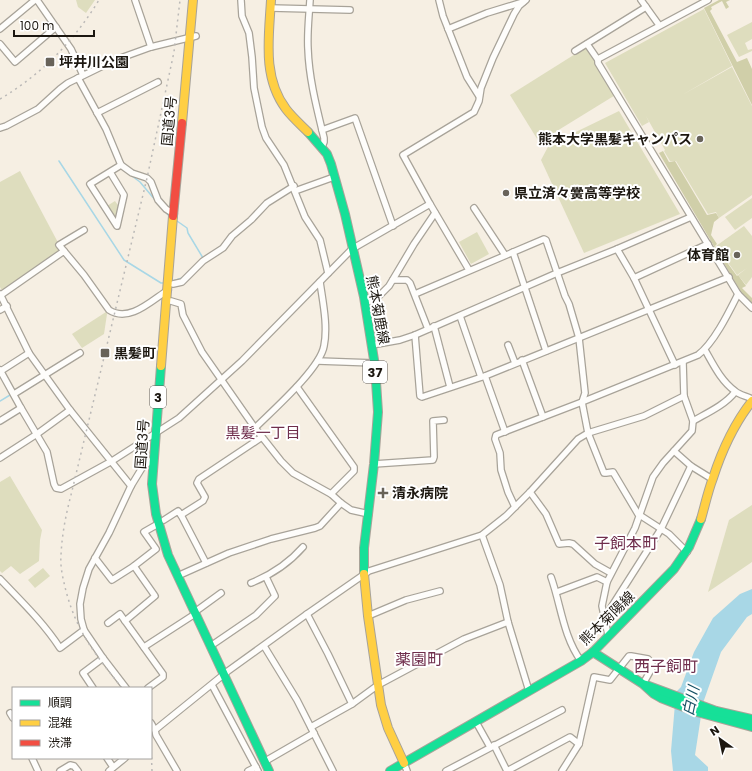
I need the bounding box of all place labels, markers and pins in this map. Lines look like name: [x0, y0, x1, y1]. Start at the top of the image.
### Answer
place label: 坪井川公園: [59, 52, 129, 72]
marker: 坪井川公園: [44, 56, 56, 68]
place label: 熊本大学黒髪キャンパス: [538, 129, 692, 149]
marker: 熊本大学黒髪キャンパス: [695, 134, 705, 144]
place label: 県立済々黌高等学校: [514, 183, 640, 203]
marker: 県立済々黌高等学校: [501, 188, 511, 198]
place label: 体育館: [687, 245, 729, 265]
marker: 体育館: [732, 250, 742, 260]
place label: 黒髪町: [114, 343, 156, 363]
marker: 黒髪町: [99, 347, 111, 359]
place label: 清永病院: [392, 483, 448, 503]
marker: 清永病院: [377, 487, 389, 499]

